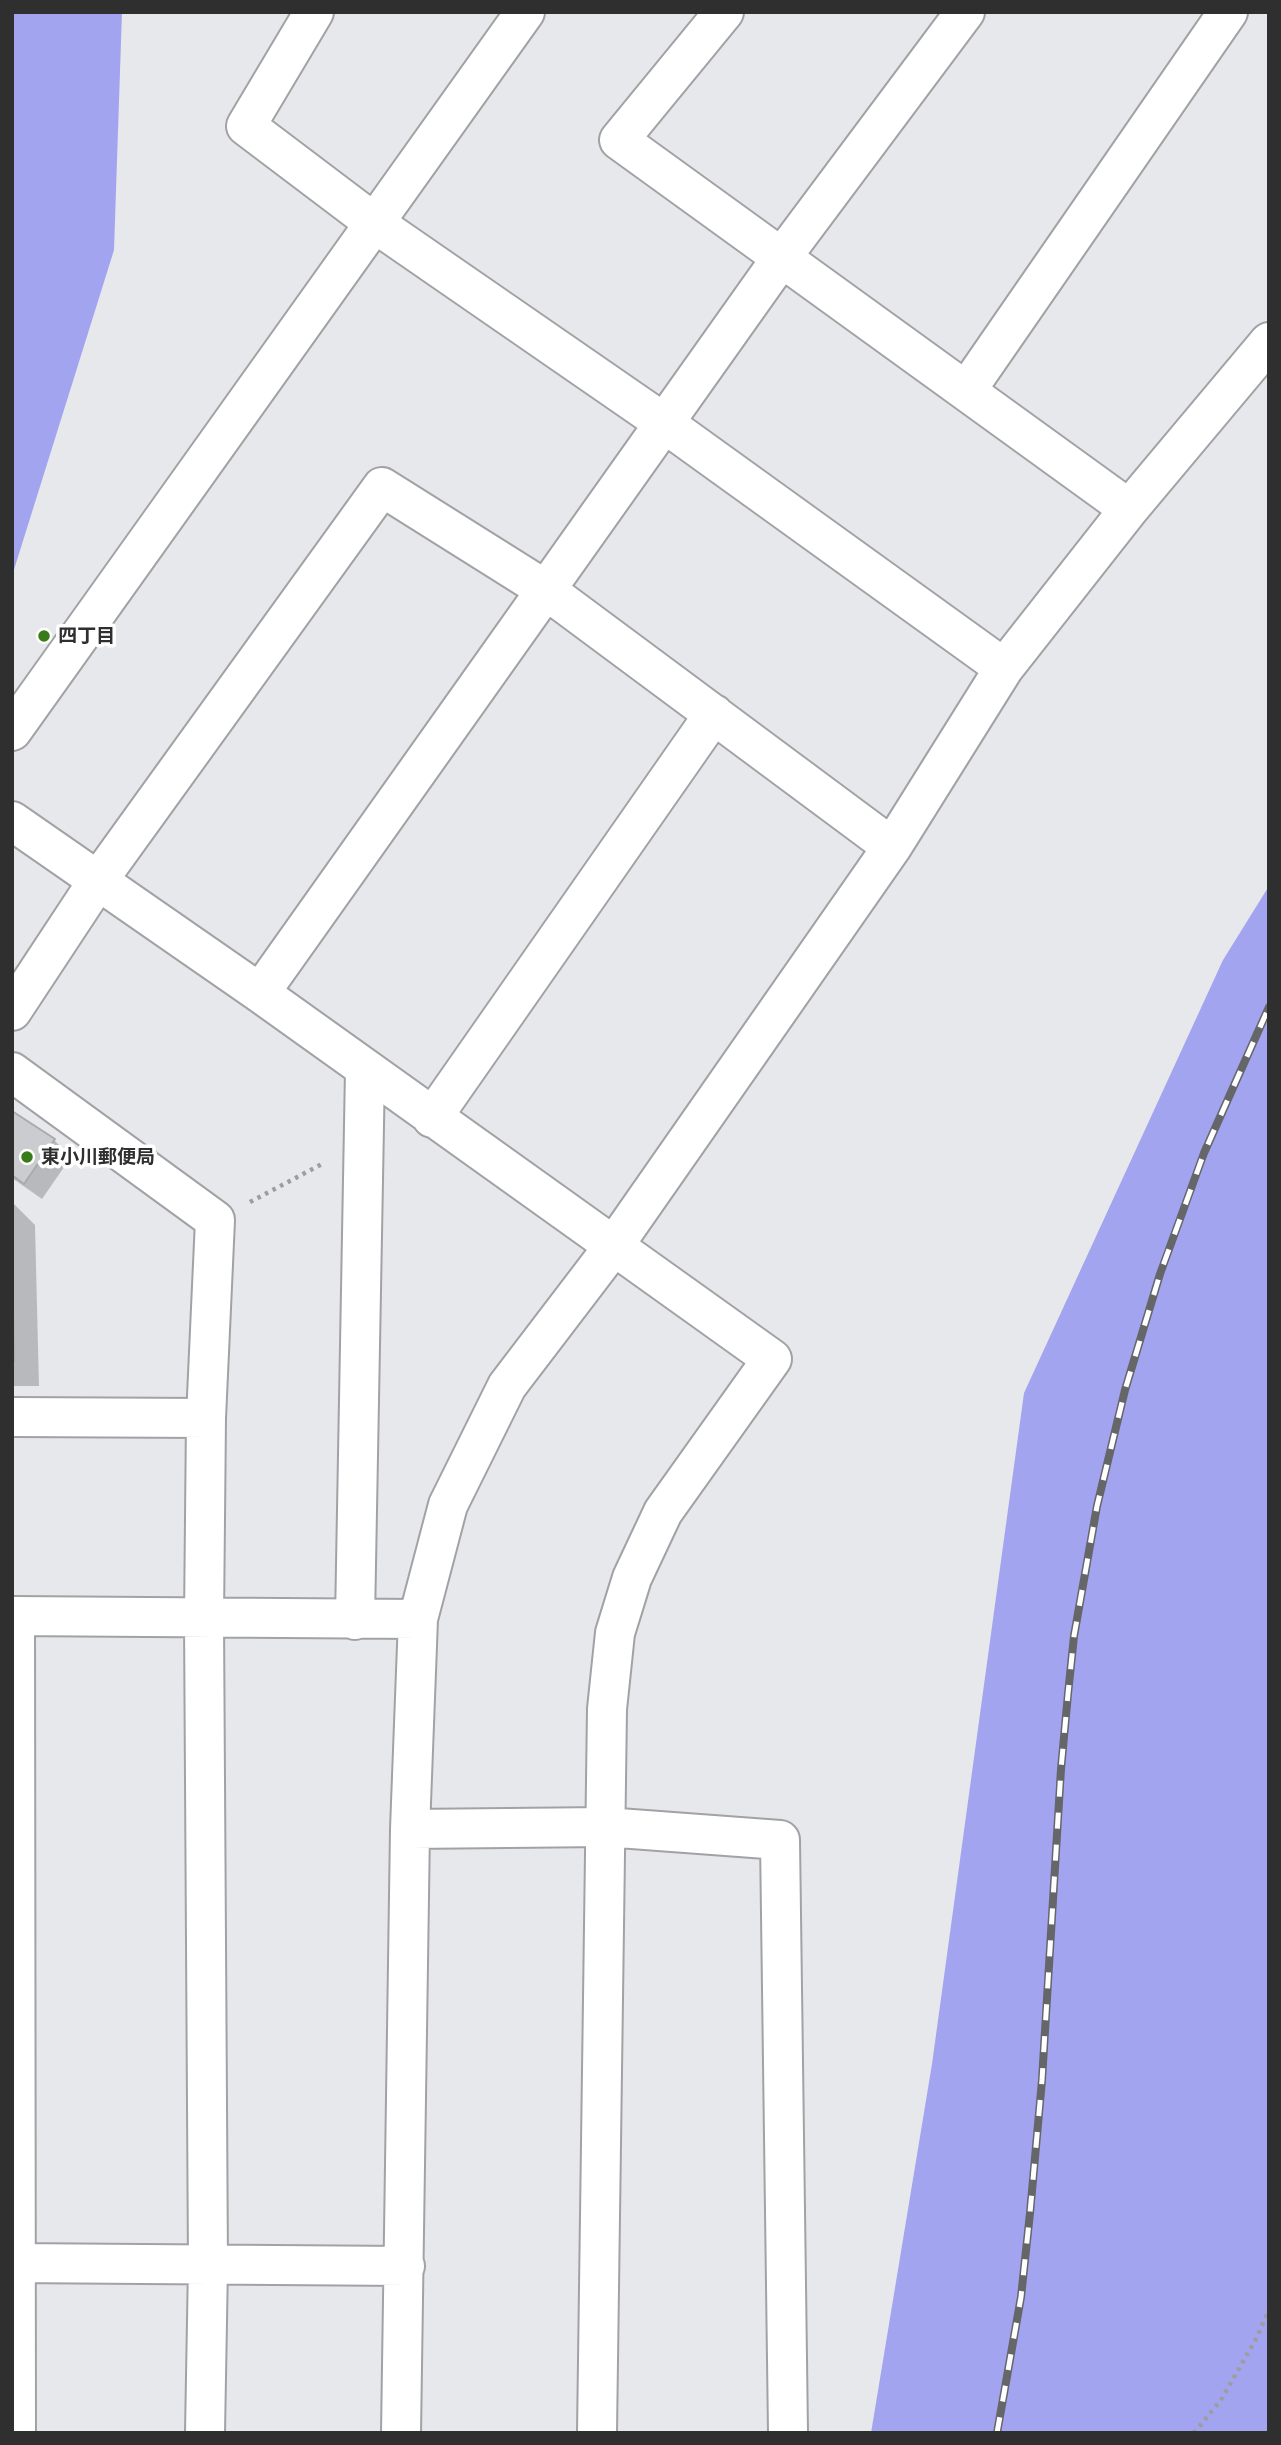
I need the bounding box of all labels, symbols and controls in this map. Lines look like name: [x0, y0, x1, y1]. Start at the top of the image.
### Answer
place label: 四丁目: [58, 625, 115, 647]
marker: 四丁目: [36, 628, 52, 644]
place label: 東小川郵便局: [41, 1146, 155, 1168]
marker: 東小川郵便局: [19, 1149, 35, 1165]

